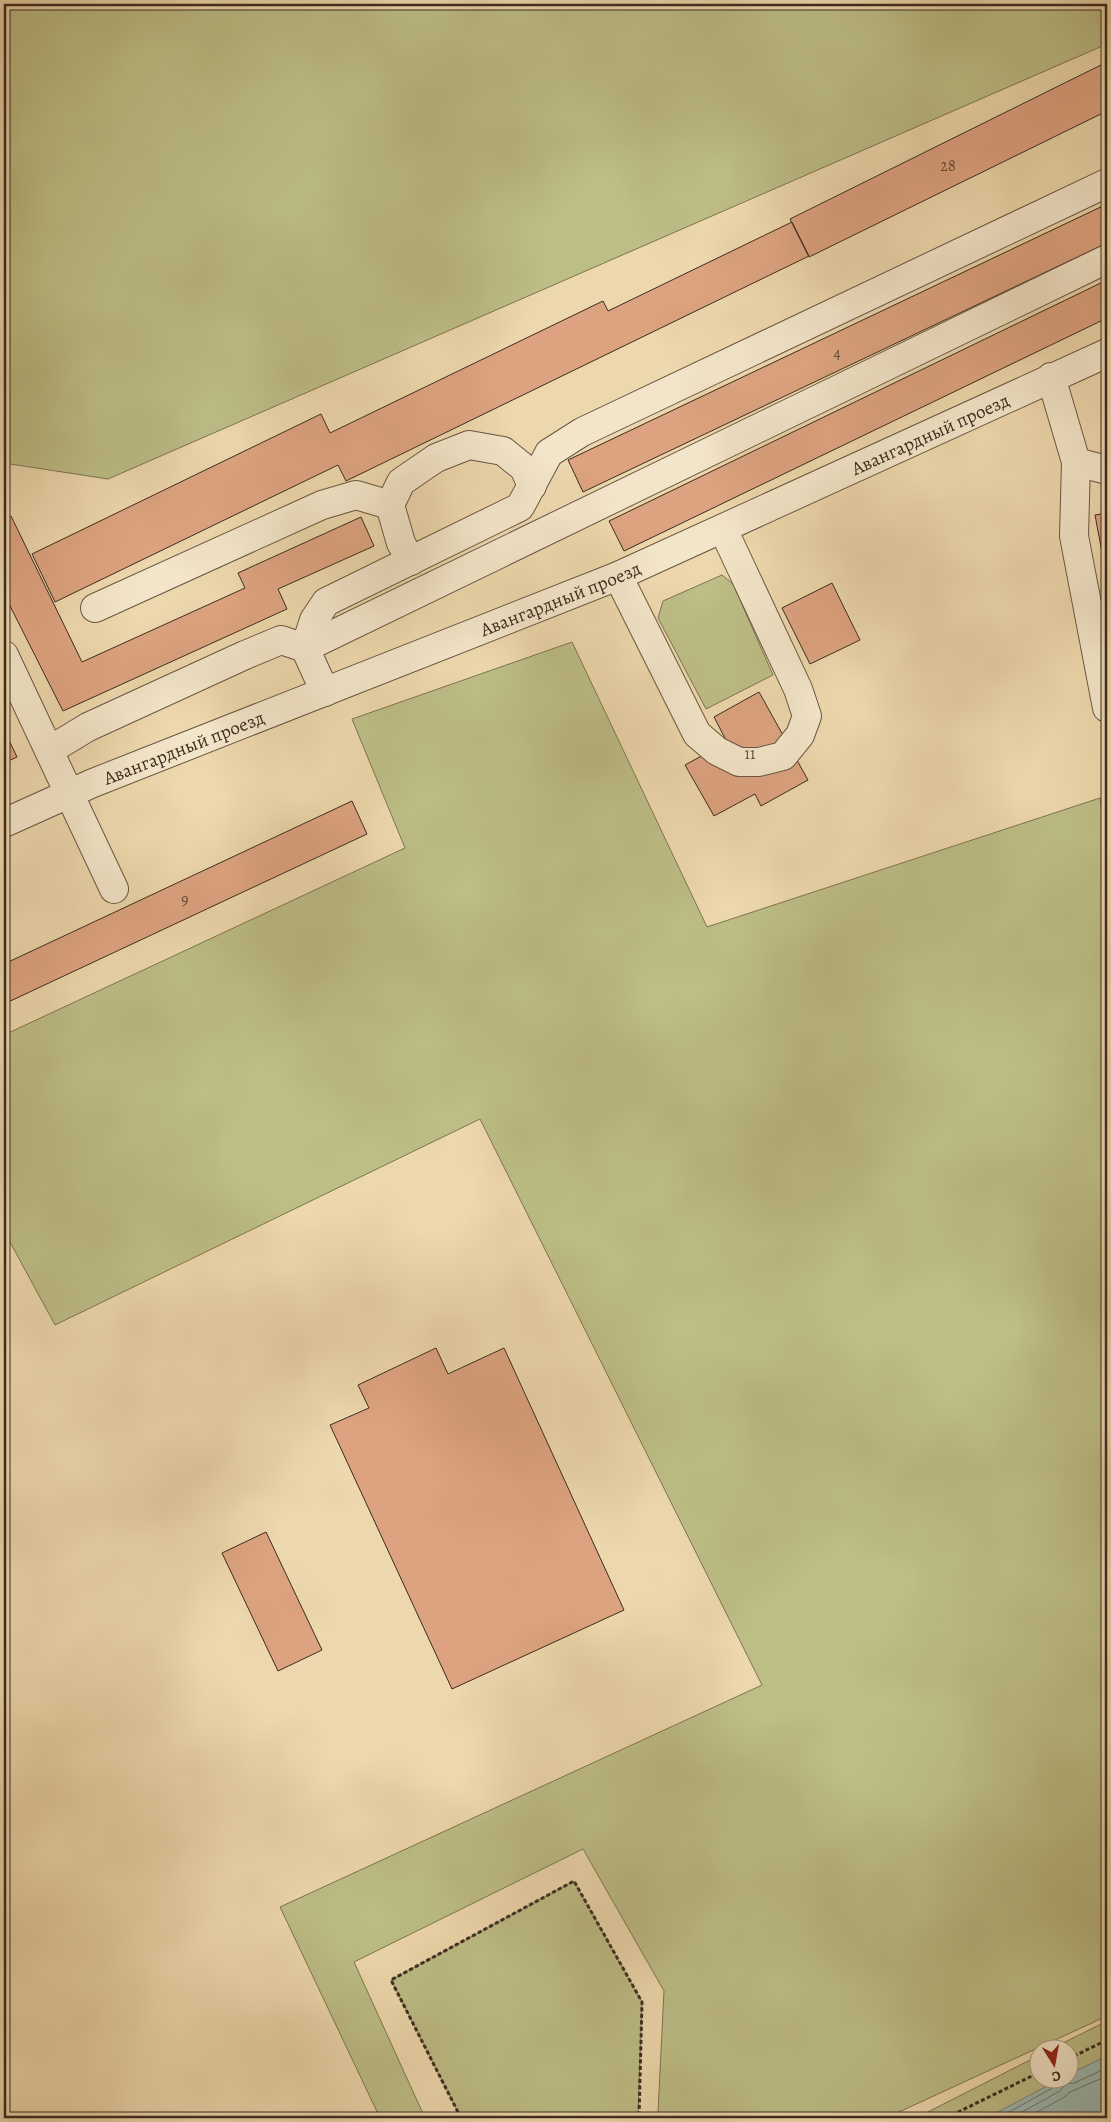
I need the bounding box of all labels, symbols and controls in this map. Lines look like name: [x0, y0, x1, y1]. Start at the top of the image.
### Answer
house number: 28: [940, 155, 956, 177]
house number: 4: [833, 342, 841, 364]
street label: Авангардный проезд: [847, 387, 1014, 482]
street label: Авангардный проезд: [476, 555, 645, 643]
street label: Авангардный проезд: [99, 705, 268, 792]
house number: 11: [745, 743, 756, 765]
house number: 9: [181, 889, 189, 911]
north arrow: [1028, 2040, 1078, 2090]
text: С: [1050, 2066, 1062, 2086]

